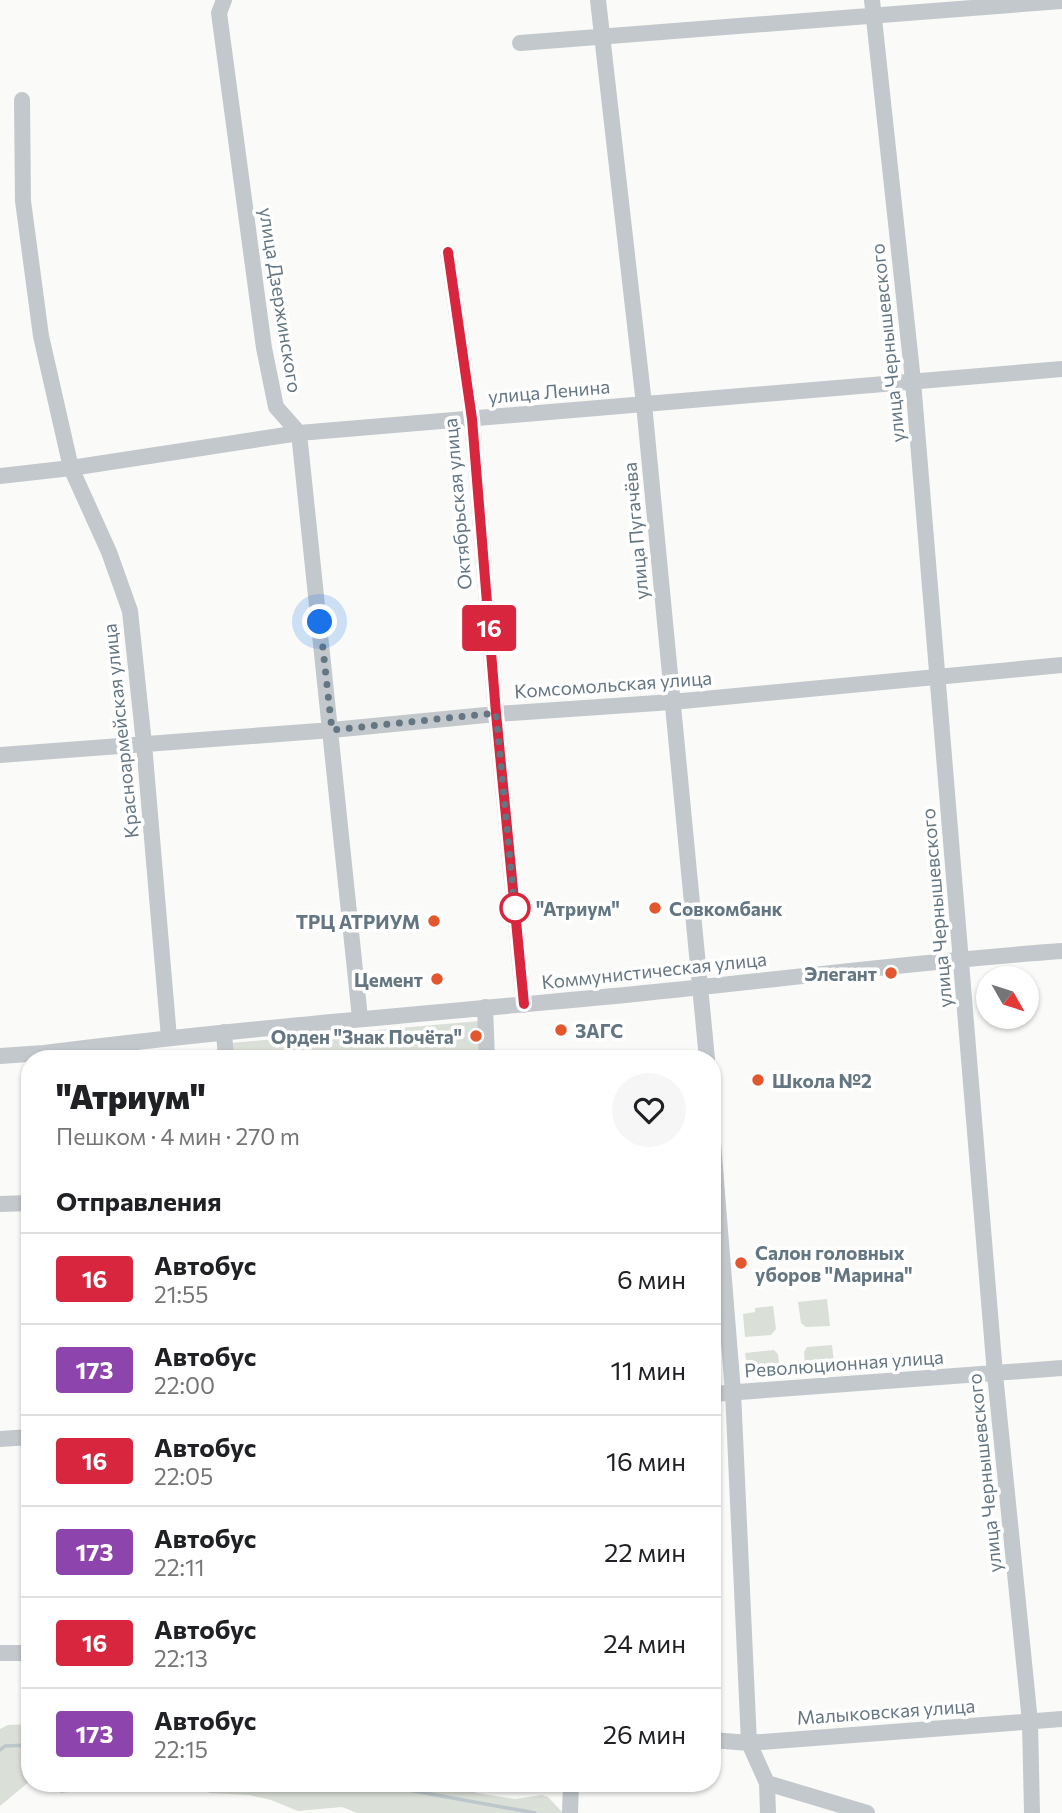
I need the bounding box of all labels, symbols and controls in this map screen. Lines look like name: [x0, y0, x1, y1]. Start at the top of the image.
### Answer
street label: улица Дзержинского: [255, 206, 307, 394]
street label: улица Чернышевского: [865, 242, 909, 444]
street label: улица Ленина: [487, 374, 611, 408]
street label: Октябрьская улица: [438, 417, 476, 591]
street label: улица Пугачёва: [618, 461, 652, 601]
your location: [302, 604, 337, 639]
line badge: 16: [458, 605, 520, 651]
text: 16: [476, 613, 502, 642]
street label: Красноармейская улица: [97, 623, 143, 839]
street label: Комсомольская улица: [513, 666, 713, 702]
street label: улица Чернышевского: [916, 807, 956, 1009]
marker: "Атриум": [500, 893, 530, 923]
place label: "Атриум": [536, 897, 620, 920]
place label: Совкомбанк: [669, 897, 783, 920]
marker: Совкомбанк: [647, 900, 663, 916]
place label: ТРЦ АТРИУМ: [296, 910, 420, 933]
marker: ТРЦ АТРИУМ: [426, 913, 442, 929]
street label: Коммунистическая улица: [540, 947, 768, 993]
place label: Элегант: [804, 962, 877, 985]
marker: Элегант: [883, 965, 899, 981]
north arrow: [976, 966, 1040, 1029]
map controls: [976, 966, 1039, 1029]
place label: Цемент: [354, 968, 423, 991]
marker: Цемент: [429, 971, 445, 987]
place label: ЗАГС: [575, 1019, 623, 1042]
marker: ЗАГС: [553, 1022, 569, 1038]
place label: Орден "Знак Почёта": [271, 1025, 462, 1048]
marker: Орден "Знак Почёта": [468, 1028, 484, 1044]
place label: Школа №2: [772, 1069, 872, 1092]
marker: Школа №2: [750, 1072, 766, 1088]
button: heart: [612, 1073, 686, 1147]
text: "Атриум": [56, 1075, 206, 1116]
text: Пешком · 4 мин · 270 m: [56, 1122, 300, 1150]
text: Отправления: [56, 1185, 222, 1216]
place label: Салон головных уборов "Марина": [755, 1241, 913, 1286]
text: Автобус: [154, 1249, 256, 1280]
marker: Салон головных уборов "Марина": [733, 1255, 749, 1271]
text: 6 мин: [617, 1263, 686, 1294]
text: 16: [82, 1264, 107, 1293]
text: 21:55: [154, 1280, 208, 1308]
text: Автобус: [154, 1340, 256, 1371]
street label: Революционная улица: [744, 1345, 944, 1381]
text: 11 мин: [611, 1354, 686, 1385]
text: 173: [75, 1355, 114, 1384]
text: 22:00: [154, 1371, 215, 1399]
street label: улица Чернышевского: [962, 1372, 1006, 1574]
text: Автобус: [154, 1431, 256, 1462]
text: 16 мин: [606, 1445, 686, 1476]
text: 16: [82, 1446, 107, 1475]
text: 22:05: [154, 1462, 213, 1490]
text: Автобус: [154, 1522, 256, 1553]
text: 22 мин: [604, 1536, 686, 1567]
text: 173: [75, 1537, 114, 1566]
text: 22:11: [154, 1553, 205, 1581]
text: Автобус: [154, 1613, 256, 1644]
text: 24 мин: [603, 1627, 686, 1658]
text: 16: [82, 1628, 107, 1657]
text: 22:13: [154, 1644, 208, 1672]
street label: Малыковская улица: [796, 1693, 976, 1729]
text: Автобус: [154, 1704, 256, 1735]
text: 26 мин: [603, 1718, 686, 1749]
text: 173: [75, 1719, 114, 1748]
text: 22:15: [154, 1735, 208, 1763]

